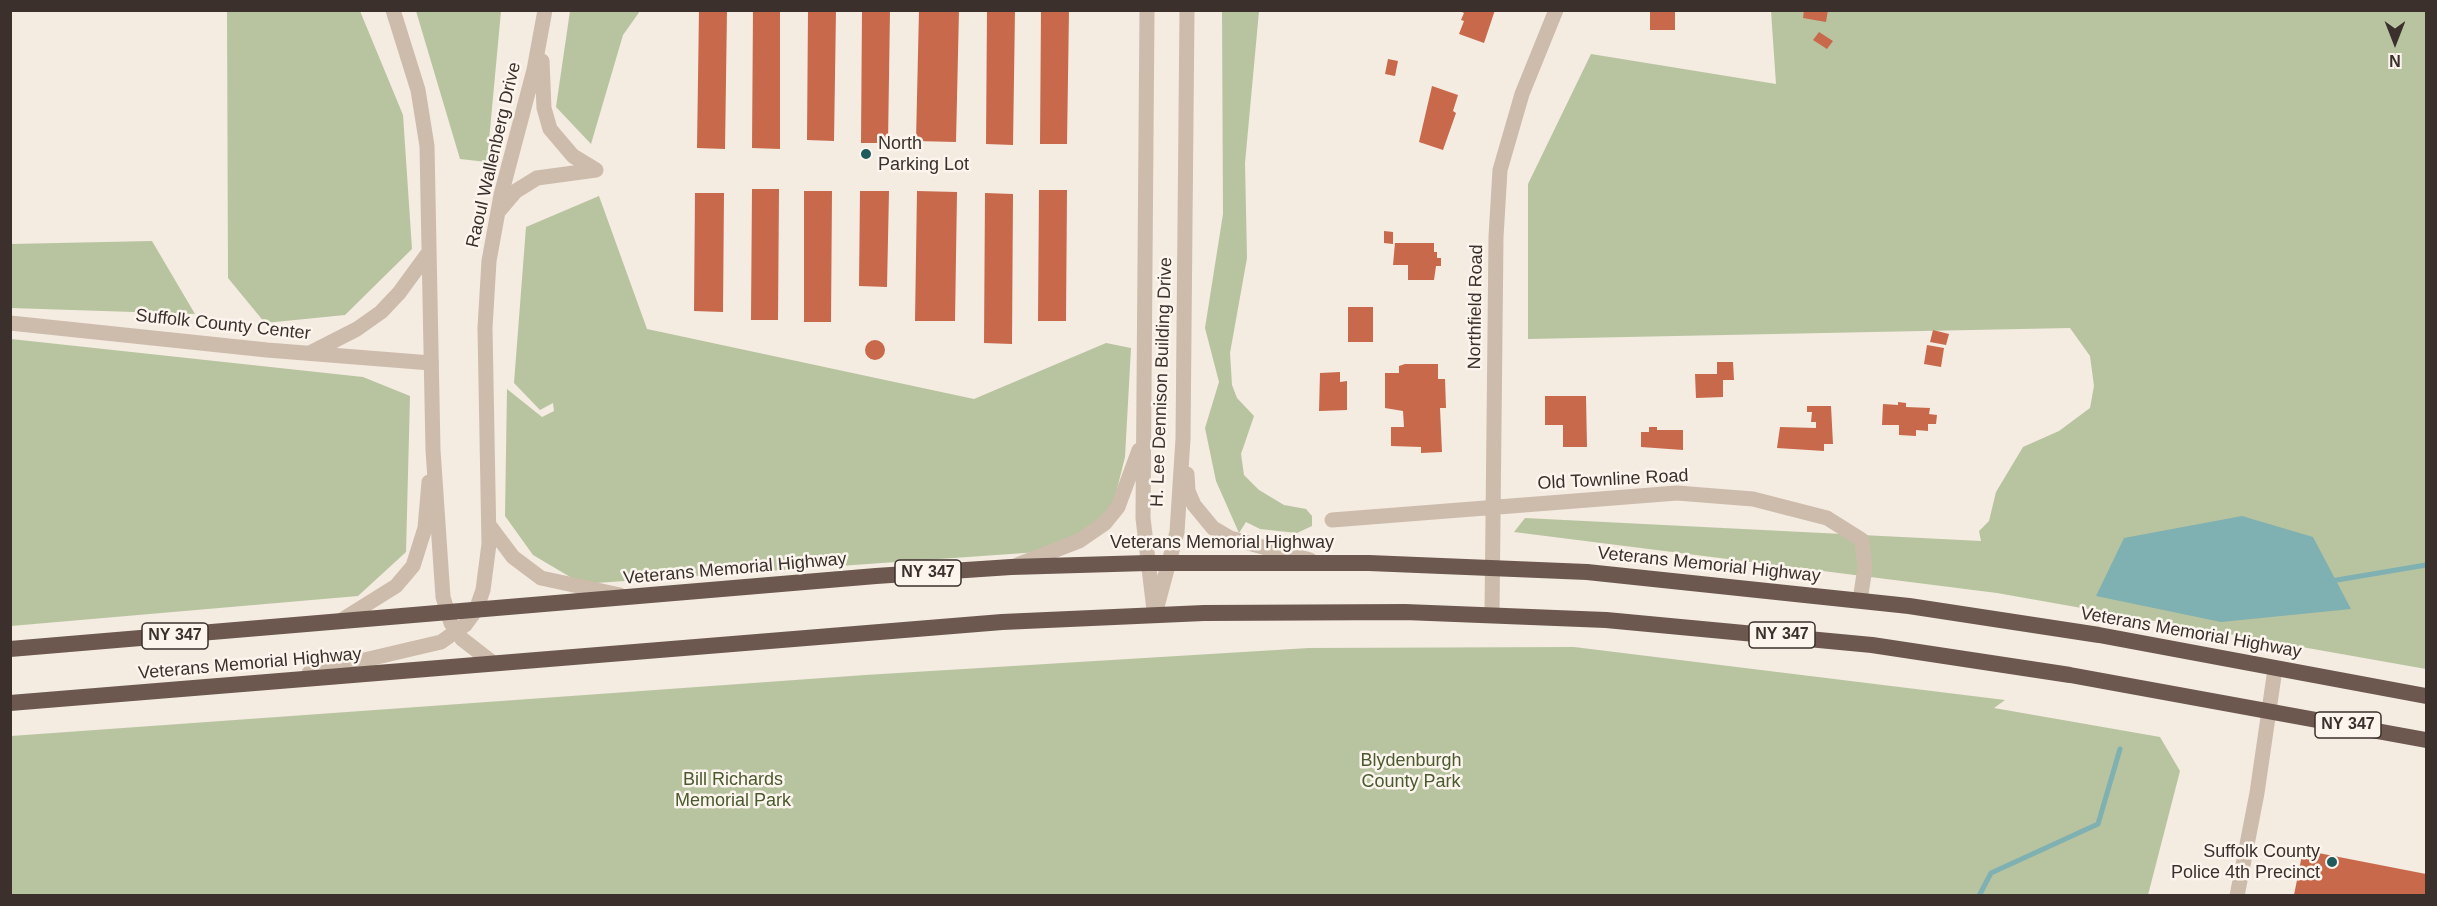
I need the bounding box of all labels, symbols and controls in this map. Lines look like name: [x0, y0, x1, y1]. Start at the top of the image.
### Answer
north arrow: [2365, 12, 2425, 72]
text: N: [2389, 52, 2401, 69]
street label: Raoul Wallenberg Drive: [462, 60, 526, 250]
place label: North Parking Lot: [878, 133, 969, 176]
marker: North Parking Lot: [859, 147, 873, 161]
street label: Northfield Road: [1464, 244, 1488, 370]
street label: H. Lee Dennison Building Drive: [1147, 257, 1177, 507]
street label: Suffolk County Center: [134, 305, 312, 345]
street label: Old Townline Road: [1537, 465, 1689, 495]
street label: Veterans Memorial Highway: [1110, 532, 1334, 554]
street label: Veterans Memorial Highway: [1596, 543, 1822, 587]
street label: Veterans Memorial Highway: [622, 548, 848, 590]
road number: NY 347: [895, 560, 961, 586]
street label: Veterans Memorial Highway: [2079, 603, 2303, 663]
road number: NY 347: [1749, 622, 1815, 648]
road number: NY 347: [142, 623, 208, 649]
street label: Veterans Memorial Highway: [137, 643, 363, 685]
road number: NY 347: [2315, 712, 2381, 738]
park label: Blydenburgh County Park: [1360, 750, 1462, 792]
park label: Bill Richards Memorial Park: [675, 769, 791, 812]
place label: Suffolk County Police 4th Precinct: [2171, 841, 2320, 884]
marker: Suffolk County Police 4th Precinct: [2325, 855, 2339, 869]

